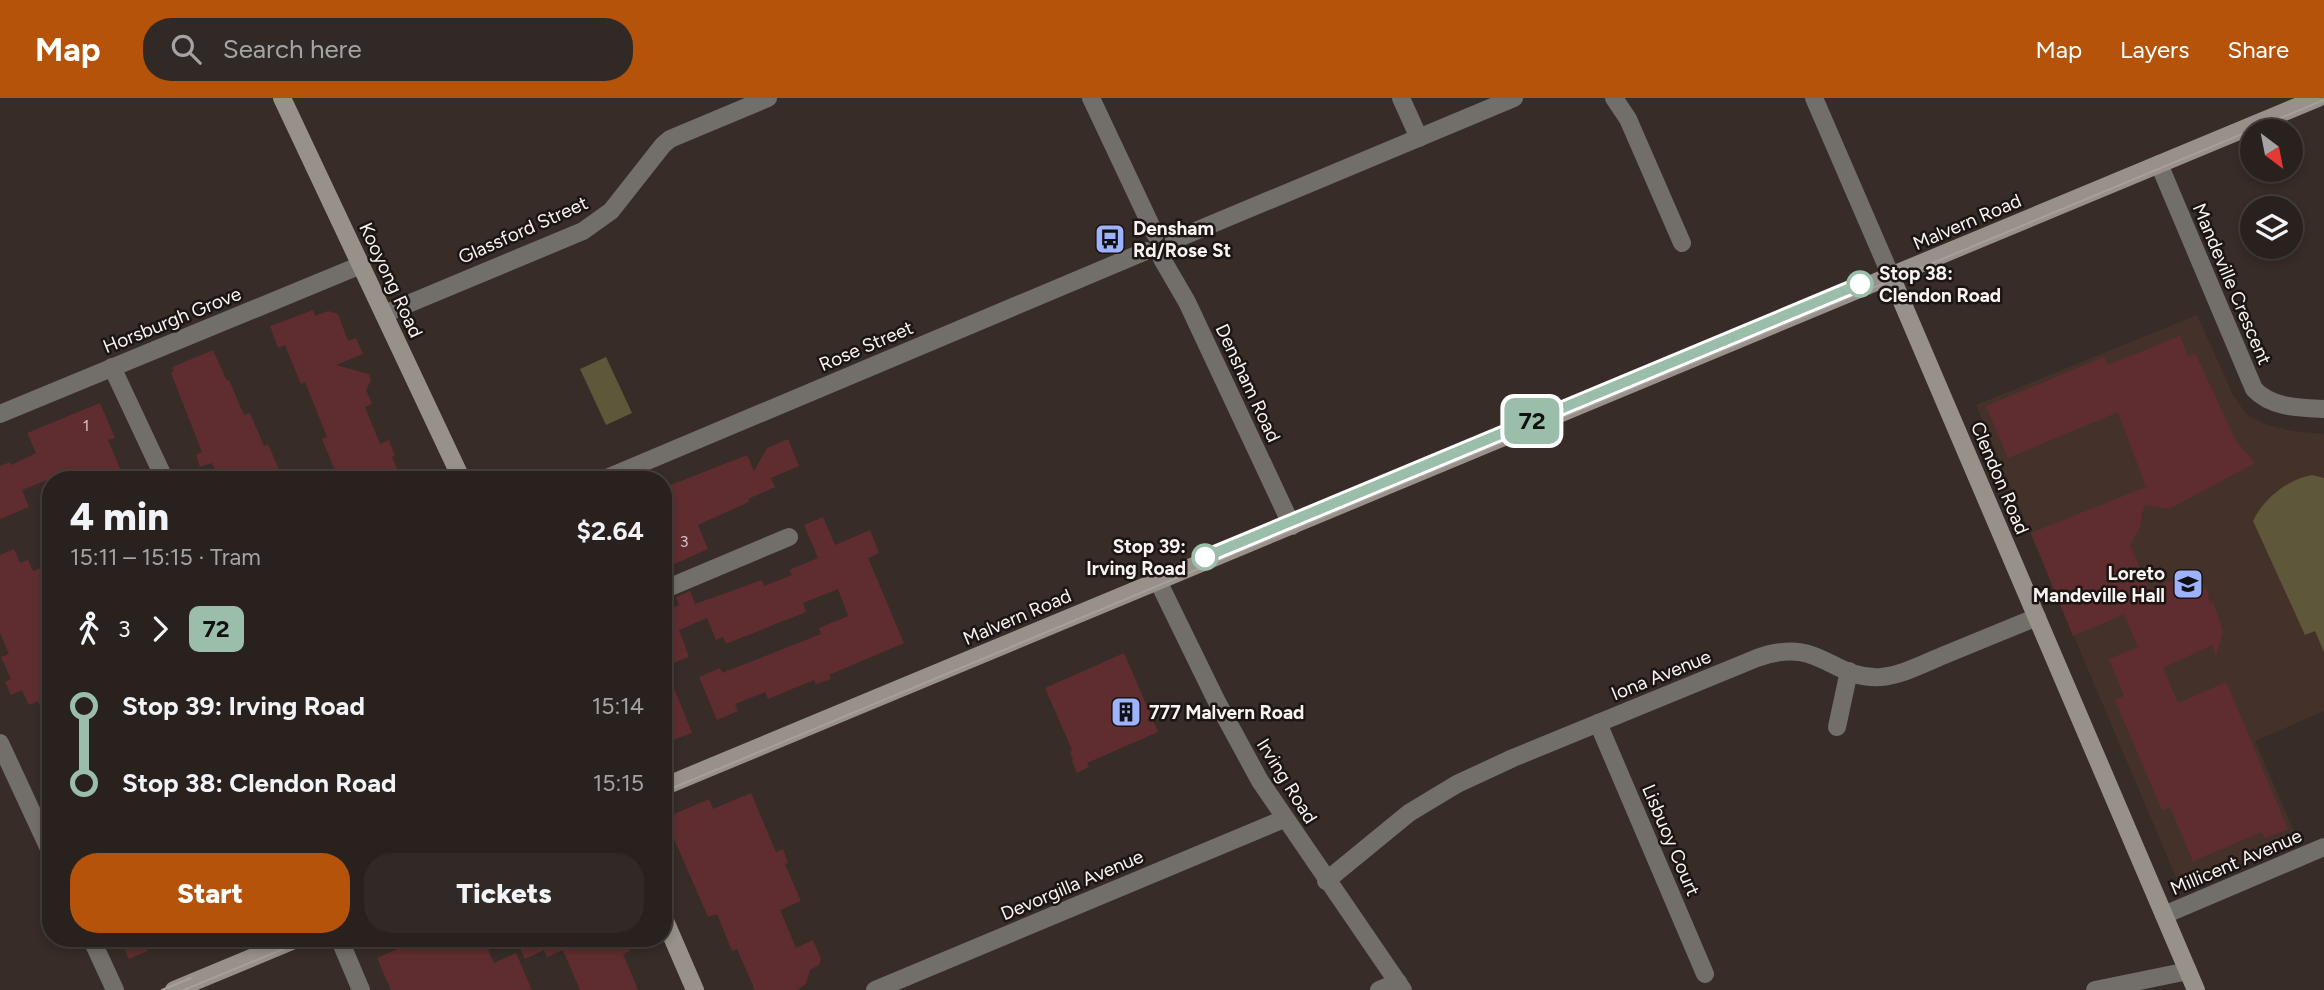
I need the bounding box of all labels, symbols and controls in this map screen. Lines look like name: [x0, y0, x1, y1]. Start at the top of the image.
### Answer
search box: [143, 18, 633, 81]
text: Map: [35, 30, 101, 69]
icon: search: [167, 30, 205, 68]
text: Search here: [223, 33, 362, 65]
text: Map: [2035, 35, 2082, 64]
text: Layers: [2120, 35, 2189, 64]
text: Share: [2227, 35, 2289, 64]
north arrow: [2240, 119, 2303, 182]
map controls: [2240, 119, 2303, 259]
street label: Malvern Road: [1909, 189, 2025, 255]
street label: Glassford Street: [455, 191, 591, 269]
button: layers: [2240, 196, 2303, 259]
street label: Mandeville Crescent: [2188, 200, 2276, 368]
place label: Densham Rd/Rose St: [1133, 217, 1231, 262]
street label: Kooyong Road: [354, 219, 428, 341]
bus stop icon: Densham Rd/Rose St: [1093, 222, 1127, 256]
place label: Stop 38: Clendon Road: [1879, 262, 2001, 307]
marker: Stop 38: Clendon Road: [1847, 271, 1873, 297]
street label: Horsburgh Grove: [100, 282, 244, 358]
street label: Rose Street: [815, 316, 917, 376]
street label: Densham Road: [1211, 320, 1285, 446]
line badge: 72: [1500, 398, 1564, 444]
text: 72: [1518, 406, 1546, 435]
house number: 1: [83, 416, 89, 435]
street label: Clendon Road: [1966, 418, 2034, 538]
text: 4 min: [70, 494, 169, 540]
text: $2.64: [577, 515, 644, 547]
house number: 3: [680, 532, 688, 551]
place label: Stop 39: Irving Road: [1086, 535, 1186, 580]
text: 15:11 – 15:15 · Tram: [70, 543, 261, 571]
marker: Stop 39: Irving Road: [1192, 544, 1218, 570]
place label: Loreto Mandeville Hall: [2033, 562, 2165, 607]
school or university icon: Loreto Mandeville Hall: [2171, 567, 2205, 601]
street label: Malvern Road: [959, 584, 1075, 650]
icon: walk: [70, 610, 108, 648]
icon: forward: [141, 610, 179, 648]
text: 72: [203, 614, 230, 643]
text: 3: [118, 615, 131, 643]
street label: Iona Avenue: [1608, 645, 1714, 705]
text: Stop 39: Irving Road: [122, 690, 365, 722]
text: 15:14: [592, 692, 644, 720]
building icon: 777 Malvern Road: [1109, 695, 1143, 729]
place label: 777 Malvern Road: [1149, 701, 1304, 724]
street label: Irving Road: [1252, 734, 1322, 828]
text: Stop 38: Clendon Road: [122, 767, 396, 799]
text: 15:15: [593, 769, 644, 797]
street label: Lisbuoy Court: [1637, 781, 1705, 899]
street label: Millicent Avenue: [2167, 824, 2305, 900]
street label: Devorgilla Avenue: [997, 845, 1147, 925]
button: Start: [70, 853, 350, 933]
button: Tickets: [364, 853, 644, 933]

